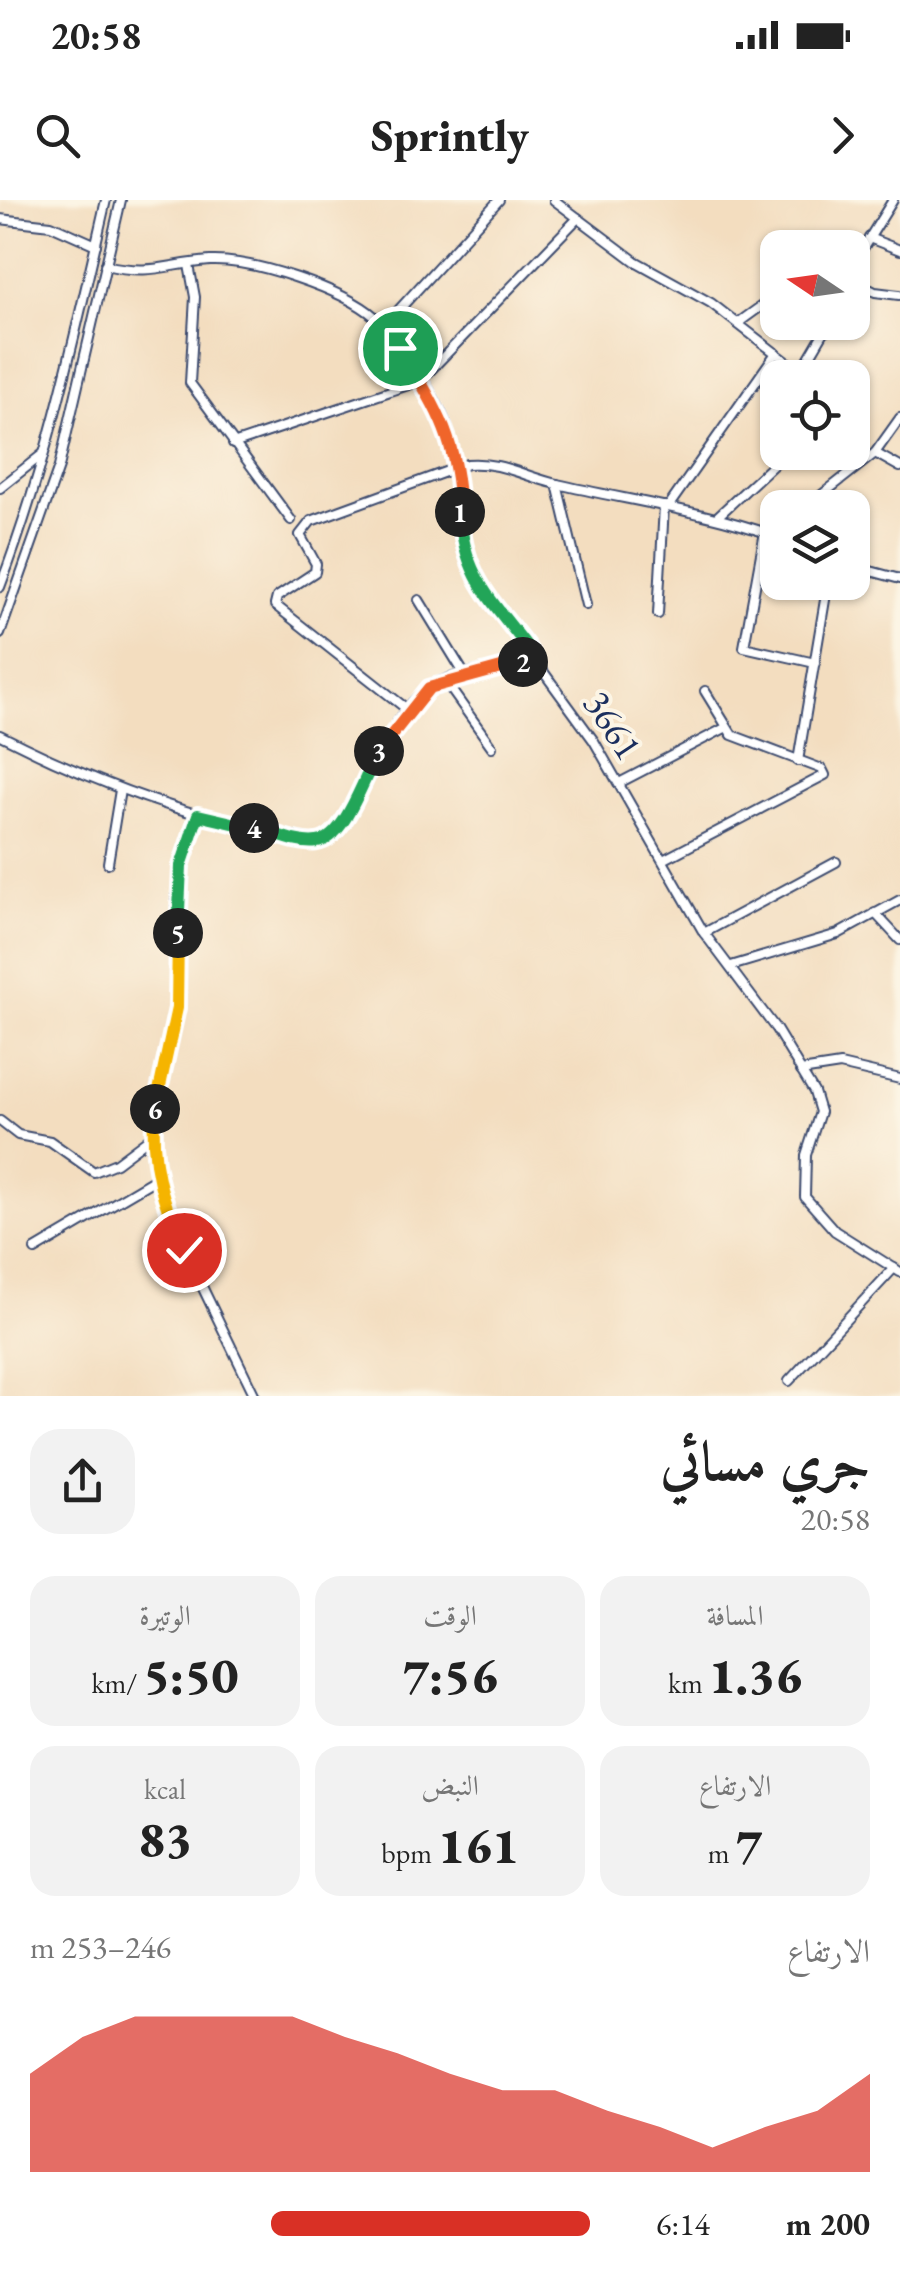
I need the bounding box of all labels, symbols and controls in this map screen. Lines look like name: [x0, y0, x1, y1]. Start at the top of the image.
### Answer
text: 20:58: [50, 11, 141, 60]
text: Sprintly: [371, 106, 529, 164]
icon: search: [30, 108, 85, 163]
icon: forward: [815, 108, 870, 163]
north arrow: [760, 230, 870, 340]
map controls: [760, 230, 870, 600]
pin: [358, 306, 443, 391]
icon: arrive: [373, 321, 428, 376]
button: locate: [760, 360, 870, 470]
pin: 1: [435, 487, 485, 537]
button: layers: [760, 490, 870, 600]
text: 1: [453, 494, 467, 530]
pin: 2: [498, 637, 548, 687]
text: 2: [516, 644, 530, 680]
street label: 3661: [573, 681, 654, 769]
pin: 3: [354, 726, 404, 776]
text: 3: [372, 733, 386, 769]
pin: 4: [229, 803, 279, 853]
text: 4: [247, 810, 261, 846]
pin: 5: [153, 908, 203, 958]
text: 5: [171, 915, 185, 951]
pin: 6: [130, 1084, 180, 1134]
text: 6: [148, 1091, 162, 1127]
pin: [142, 1208, 227, 1293]
icon: check: [157, 1223, 212, 1278]
text: جري مسائي: [661, 1425, 870, 1496]
button: share: [30, 1429, 135, 1534]
text: 20:58: [801, 1498, 870, 1540]
text: الوتيرة: [139, 1597, 191, 1633]
text: الوقت: [423, 1597, 477, 1633]
text: المسافة: [706, 1597, 764, 1633]
text: 5:50: [143, 1643, 239, 1708]
text: 7:56: [402, 1643, 498, 1708]
text: 1.36: [708, 1643, 802, 1708]
text: /km: [91, 1665, 143, 1701]
text: km: [668, 1665, 708, 1701]
text: النبض: [421, 1767, 479, 1803]
text: الارتفاع: [699, 1767, 771, 1803]
text: kcal: [144, 1771, 186, 1807]
text: 83: [138, 1807, 192, 1872]
text: 161: [438, 1813, 519, 1878]
text: 7: [735, 1813, 762, 1878]
text: bpm: [381, 1835, 438, 1871]
text: m: [708, 1835, 735, 1871]
text: 246–253 m: [30, 1926, 171, 1968]
text: الارتفاع: [787, 1930, 870, 1972]
text: 6:14: [656, 2203, 710, 2245]
text: 200 m: [786, 2203, 870, 2245]

